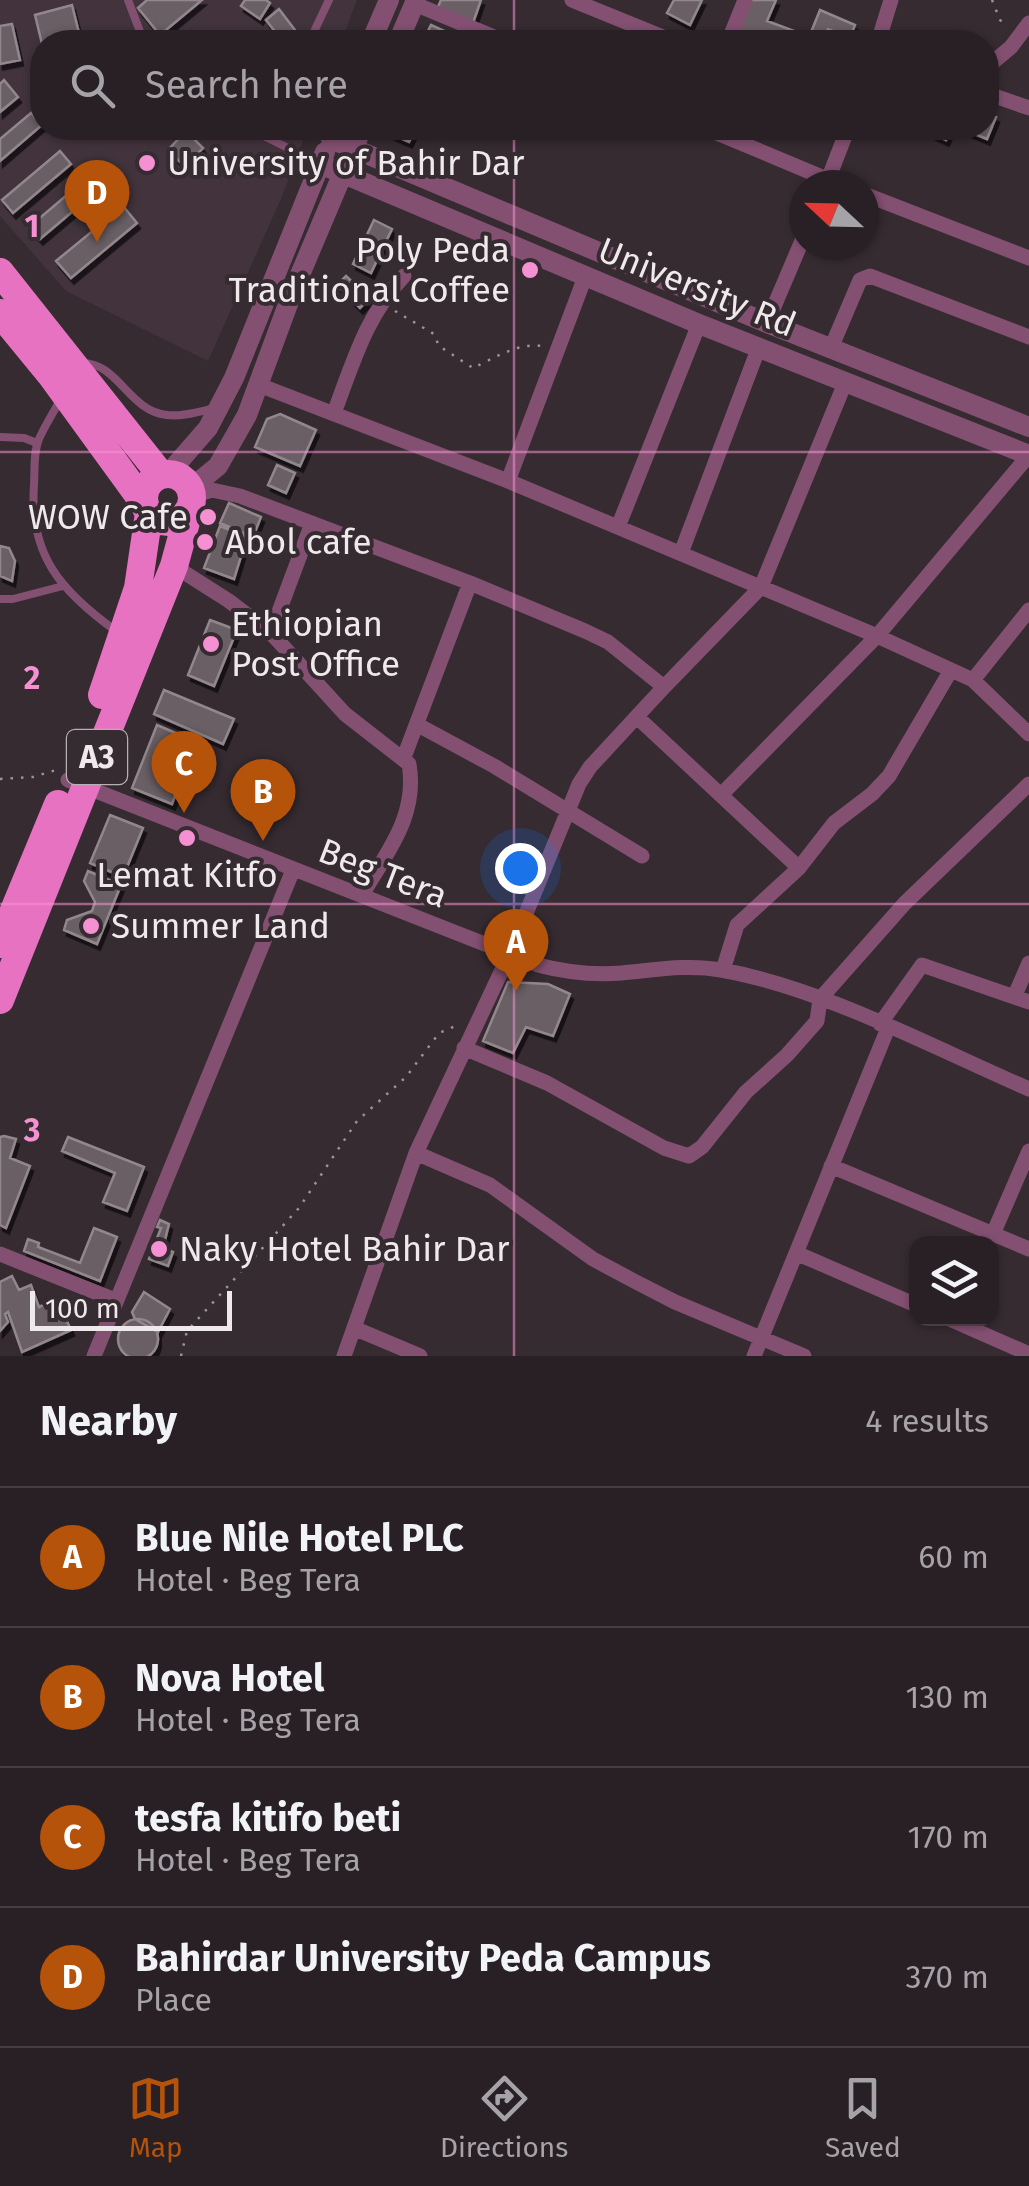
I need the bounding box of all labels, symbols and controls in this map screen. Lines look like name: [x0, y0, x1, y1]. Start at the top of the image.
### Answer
search box: [30, 30, 999, 140]
icon: search: [65, 58, 120, 113]
text: Search here: [145, 62, 348, 108]
place label: University of Bahir Dar: [167, 142, 525, 184]
marker: University of Bahir Dar: [136, 152, 158, 174]
pin: D: [64, 160, 130, 242]
north arrow: [789, 170, 879, 260]
text: 1: [25, 207, 39, 245]
street label: University Rd: [592, 228, 802, 346]
place label: Poly Peda Traditional Coffee: [229, 229, 510, 311]
marker: Poly Peda Traditional Coffee: [519, 259, 541, 281]
place label: WOW Cafe: [28, 496, 188, 538]
marker: WOW Cafe: [197, 506, 219, 528]
place label: Abol cafe: [225, 521, 372, 563]
marker: Abol cafe: [194, 531, 216, 553]
place label: Ethiopian Post Office: [231, 603, 400, 685]
marker: Ethiopian Post Office: [200, 633, 222, 655]
text: 2: [24, 659, 40, 697]
road number: A3: [67, 730, 127, 784]
pin: C: [152, 730, 216, 813]
pin: B: [230, 758, 296, 841]
marker: Lemat Kitfo: [176, 827, 198, 849]
street label: Beg Tera: [313, 829, 453, 917]
your location: [495, 843, 546, 894]
place label: Lemat Kitfo: [96, 854, 278, 896]
place label: Summer Land: [111, 905, 330, 947]
pin: A: [484, 908, 548, 991]
marker: Summer Land: [80, 915, 102, 937]
text: 3: [23, 1111, 40, 1149]
place label: Naky Hotel Bahir Dar: [179, 1228, 510, 1270]
map controls: [909, 1236, 999, 1326]
button: layers: [909, 1236, 999, 1326]
marker: Naky Hotel Bahir Dar: [148, 1238, 170, 1260]
scale bar: [30, 1286, 232, 1330]
text: 100 m: [45, 1292, 120, 1325]
text: Nearby: [40, 1396, 177, 1446]
text: 4 results: [865, 1402, 989, 1440]
text: Blue Nile Hotel PLC: [135, 1515, 464, 1561]
text: A: [63, 1538, 82, 1576]
text: 60 m: [918, 1538, 989, 1576]
text: Hotel · Beg Tera: [135, 1561, 361, 1599]
text: Nova Hotel: [135, 1655, 324, 1701]
text: B: [63, 1678, 82, 1716]
text: 130 m: [905, 1678, 989, 1716]
text: Hotel · Beg Tera: [135, 1701, 361, 1739]
text: tesfa kitifo beti: [135, 1795, 401, 1841]
text: C: [63, 1818, 82, 1856]
text: 170 m: [908, 1818, 989, 1856]
text: Hotel · Beg Tera: [135, 1841, 361, 1879]
text: Bahirdar University Peda Campus: [135, 1935, 711, 1981]
text: D: [62, 1958, 83, 1996]
text: 370 m: [906, 1958, 989, 1996]
text: Place: [135, 1981, 212, 2019]
tab: Map: [128, 2071, 183, 2164]
tab: Directions: [440, 2071, 568, 2164]
tab: Saved: [825, 2071, 901, 2164]

